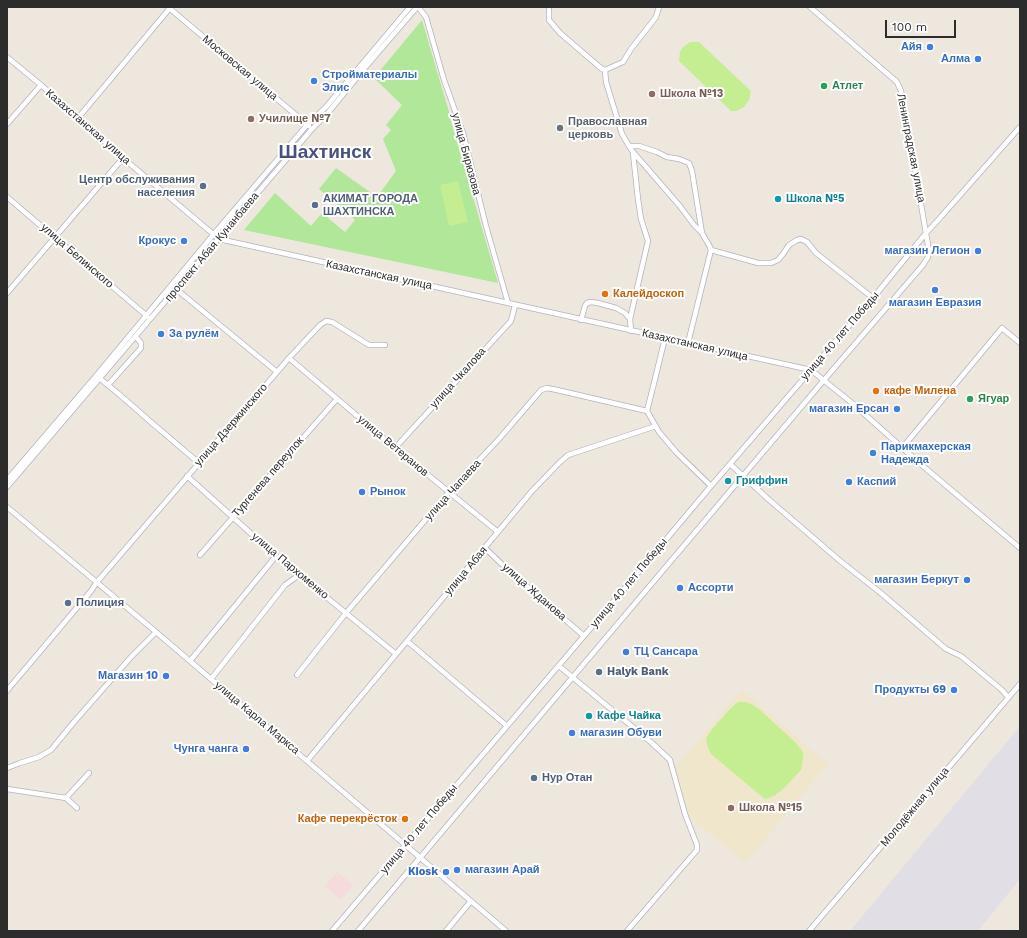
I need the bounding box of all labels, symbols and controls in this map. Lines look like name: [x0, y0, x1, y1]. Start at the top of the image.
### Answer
scale bar: [887, 12, 958, 38]
text: 100 m: [892, 20, 927, 34]
street label: Московская улица: [200, 33, 280, 103]
place label: Айя: [901, 40, 922, 54]
marker: Айя: [925, 42, 935, 52]
place label: Алма: [941, 52, 970, 66]
marker: Алма: [973, 54, 983, 64]
place label: Стройматериалы Элис: [322, 68, 417, 94]
marker: Стройматериалы Элис: [309, 76, 319, 86]
place label: Атлет: [832, 79, 863, 93]
marker: Атлет: [819, 81, 829, 91]
street label: Казахстанская улица: [43, 87, 133, 167]
place label: Школа №13: [660, 87, 723, 101]
marker: Школа №13: [647, 89, 657, 99]
street label: Ленинградская улица: [894, 92, 928, 204]
street label: улица Бирюзова: [449, 111, 483, 197]
place label: Училище №7: [259, 112, 331, 126]
marker: Училище №7: [246, 114, 256, 124]
place label: Православная церковь: [568, 115, 647, 141]
marker: Православная церковь: [555, 123, 565, 133]
district label: Шахтинск: [279, 141, 371, 163]
place label: Центр обслуживания населения: [79, 173, 195, 199]
marker: Центр обслуживания населения: [198, 181, 208, 191]
street label: проспект Абая Кунанбаева: [162, 190, 262, 304]
place label: АКИМАТ ГОРОДА ШАХТИНСКА: [323, 192, 418, 218]
place label: Школа №5: [786, 192, 844, 206]
marker: Школа №5: [773, 194, 783, 204]
marker: АКИМАТ ГОРОДА ШАХТИНСКА: [310, 200, 320, 210]
street label: улица Белинского: [38, 221, 116, 291]
place label: Крокус: [138, 234, 176, 248]
marker: Крокус: [179, 236, 189, 246]
place label: магазин Легион: [884, 244, 970, 258]
marker: магазин Легион: [973, 246, 983, 256]
street label: Казахстанская улица: [325, 257, 433, 293]
marker: магазин Евразия: [930, 285, 940, 295]
place label: Калейдоскоп: [613, 287, 684, 301]
marker: Калейдоскоп: [600, 289, 610, 299]
street label: улица 40 лет Победы: [798, 289, 882, 383]
place label: магазин Евразия: [889, 296, 981, 310]
street label: Казахстанская улица: [641, 326, 749, 364]
place label: За рулём: [169, 327, 219, 341]
marker: За рулём: [156, 329, 166, 339]
street label: улица Чкалова: [427, 345, 489, 411]
street label: улица Дзержинского: [192, 381, 270, 469]
place label: кафе Милена: [884, 384, 956, 398]
marker: кафе Милена: [871, 386, 881, 396]
place label: Ягуар: [978, 392, 1009, 406]
marker: Ягуар: [965, 394, 975, 404]
place label: магазин Ерсан: [809, 402, 889, 416]
marker: магазин Ерсан: [892, 404, 902, 414]
street label: улица Ветеранов: [355, 413, 431, 479]
street label: Тургенева переулок: [230, 434, 306, 520]
place label: Парикмахерская Надежда: [881, 440, 971, 466]
marker: Парикмахерская Надежда: [868, 448, 878, 458]
street label: улица Чапаева: [422, 457, 484, 523]
place label: Гриффин: [736, 474, 788, 488]
place label: Каспий: [857, 475, 896, 489]
marker: Гриффин: [723, 476, 733, 486]
marker: Каспий: [844, 477, 854, 487]
place label: Рынок: [370, 485, 406, 499]
marker: Рынок: [357, 487, 367, 497]
street label: улица Пархоменко: [249, 530, 331, 602]
street label: улица 40 лет Победы: [588, 536, 670, 630]
street label: улица Абая: [442, 544, 490, 598]
street label: улица Жданова: [499, 561, 569, 623]
place label: магазин Беркут: [874, 573, 959, 587]
marker: магазин Беркут: [962, 575, 972, 585]
place label: Ассорти: [688, 581, 733, 595]
marker: Ассорти: [675, 583, 685, 593]
place label: Полиция: [76, 596, 124, 610]
marker: Полиция: [63, 598, 73, 608]
place label: ТЦ Сансара: [634, 645, 698, 659]
marker: ТЦ Сансара: [621, 647, 631, 657]
place label: Halyk Bank: [607, 665, 669, 679]
marker: Halyk Bank: [594, 667, 604, 677]
place label: Магазин 10: [98, 669, 158, 683]
marker: Магазин 10: [161, 671, 171, 681]
street label: улица Карла Маркса: [212, 679, 302, 757]
place label: Продукты 69: [875, 683, 946, 697]
marker: Продукты 69: [949, 685, 959, 695]
place label: Кафе Чайка: [597, 709, 661, 723]
marker: Кафе Чайка: [584, 711, 594, 721]
place label: магазин Обуви: [580, 726, 662, 740]
marker: магазин Обуви: [567, 728, 577, 738]
place label: Чунга чанга: [174, 742, 238, 756]
marker: Чунга чанга: [241, 744, 251, 754]
street label: Молодёжная улица: [878, 765, 952, 849]
place label: Нур Отан: [542, 771, 592, 785]
marker: Нур Отан: [529, 773, 539, 783]
street label: улица 40 лет Победы: [378, 782, 460, 876]
place label: Школа №15: [739, 801, 802, 815]
marker: Школа №15: [726, 803, 736, 813]
place label: Кафе перекрёсток: [298, 812, 397, 826]
marker: Кафе перекрёсток: [400, 814, 410, 824]
place label: магазин Арай: [465, 863, 540, 877]
place label: Kiosk: [408, 865, 438, 879]
marker: магазин Арай: [452, 865, 462, 875]
marker: Kiosk: [441, 867, 451, 877]

